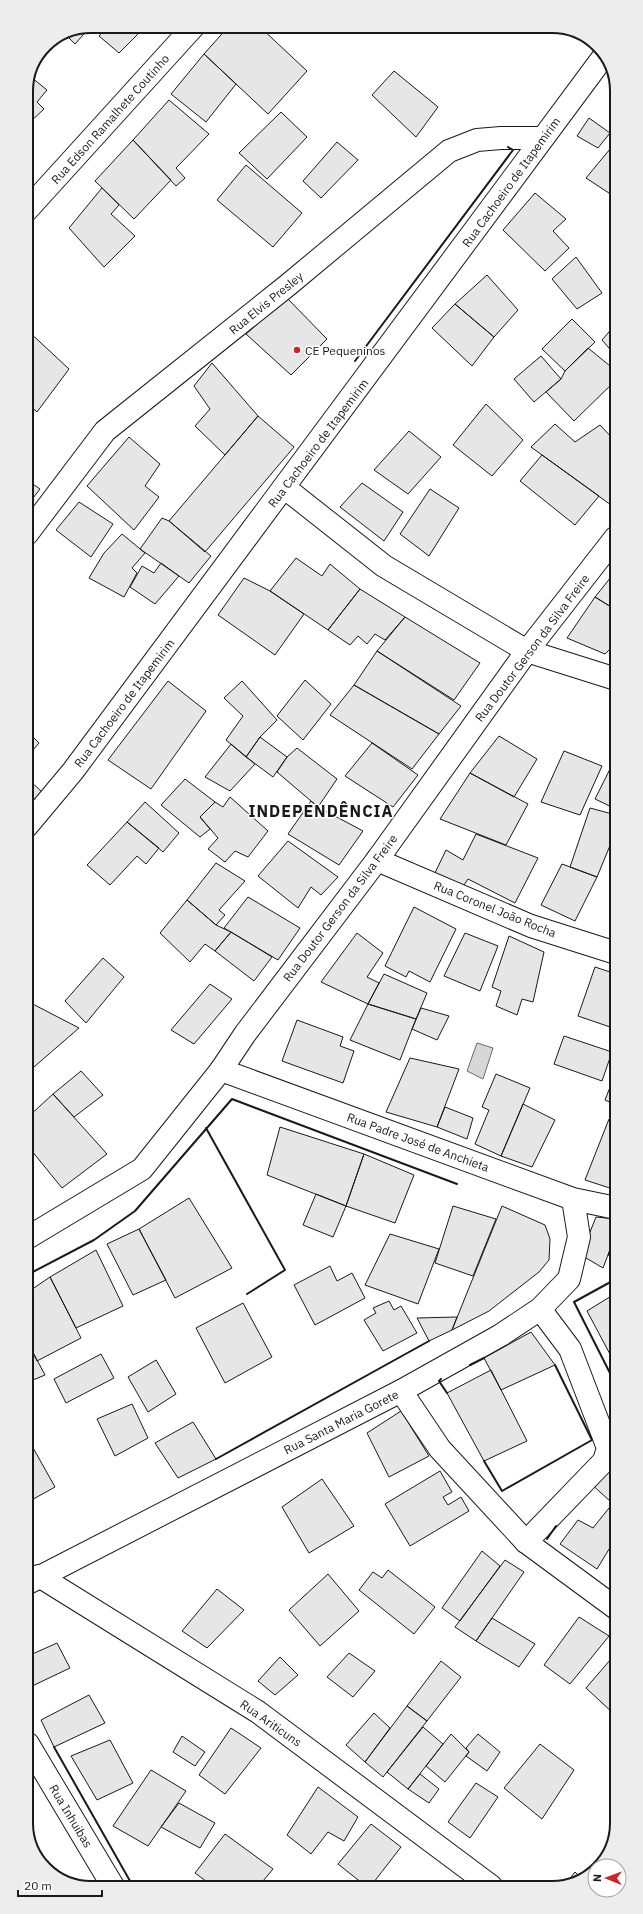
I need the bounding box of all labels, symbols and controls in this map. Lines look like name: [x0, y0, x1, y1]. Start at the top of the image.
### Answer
street label: Rua Edson Ramalhete Coutinho: [48, 51, 172, 187]
street label: Rua Cachoeiro de Itapemirim: [459, 114, 563, 250]
street label: Rua Elvis Presley: [226, 268, 306, 338]
place label: CE Pequeninos: [305, 343, 386, 358]
marker: CE Pequeninos: [292, 345, 302, 355]
street label: Rua Cachoeiro de Itapemirim: [265, 376, 371, 510]
street label: Rua Doutor Gerson da Silva Freire: [472, 571, 593, 725]
street label: Rua Cachoeiro de Itapemirim: [71, 636, 177, 770]
district label: INDEPENDÊNCIA: [249, 801, 393, 821]
street label: Rua Doutor Gerson da Silva Freire: [280, 831, 401, 985]
street label: Rua Coronel João Rocha: [432, 878, 559, 941]
street label: Rua Padre José de Anchieta: [345, 1109, 492, 1175]
street label: Rua Santa Maria Gorete: [281, 1386, 401, 1457]
street label: Rua Ariticuns: [237, 1696, 305, 1750]
street label: Rua Inhuibas: [46, 1782, 96, 1851]
north arrow: [587, 1858, 627, 1898]
scale bar: [18, 1872, 102, 1898]
text: N: [590, 1874, 604, 1882]
text: 20 m: [24, 1878, 52, 1893]

